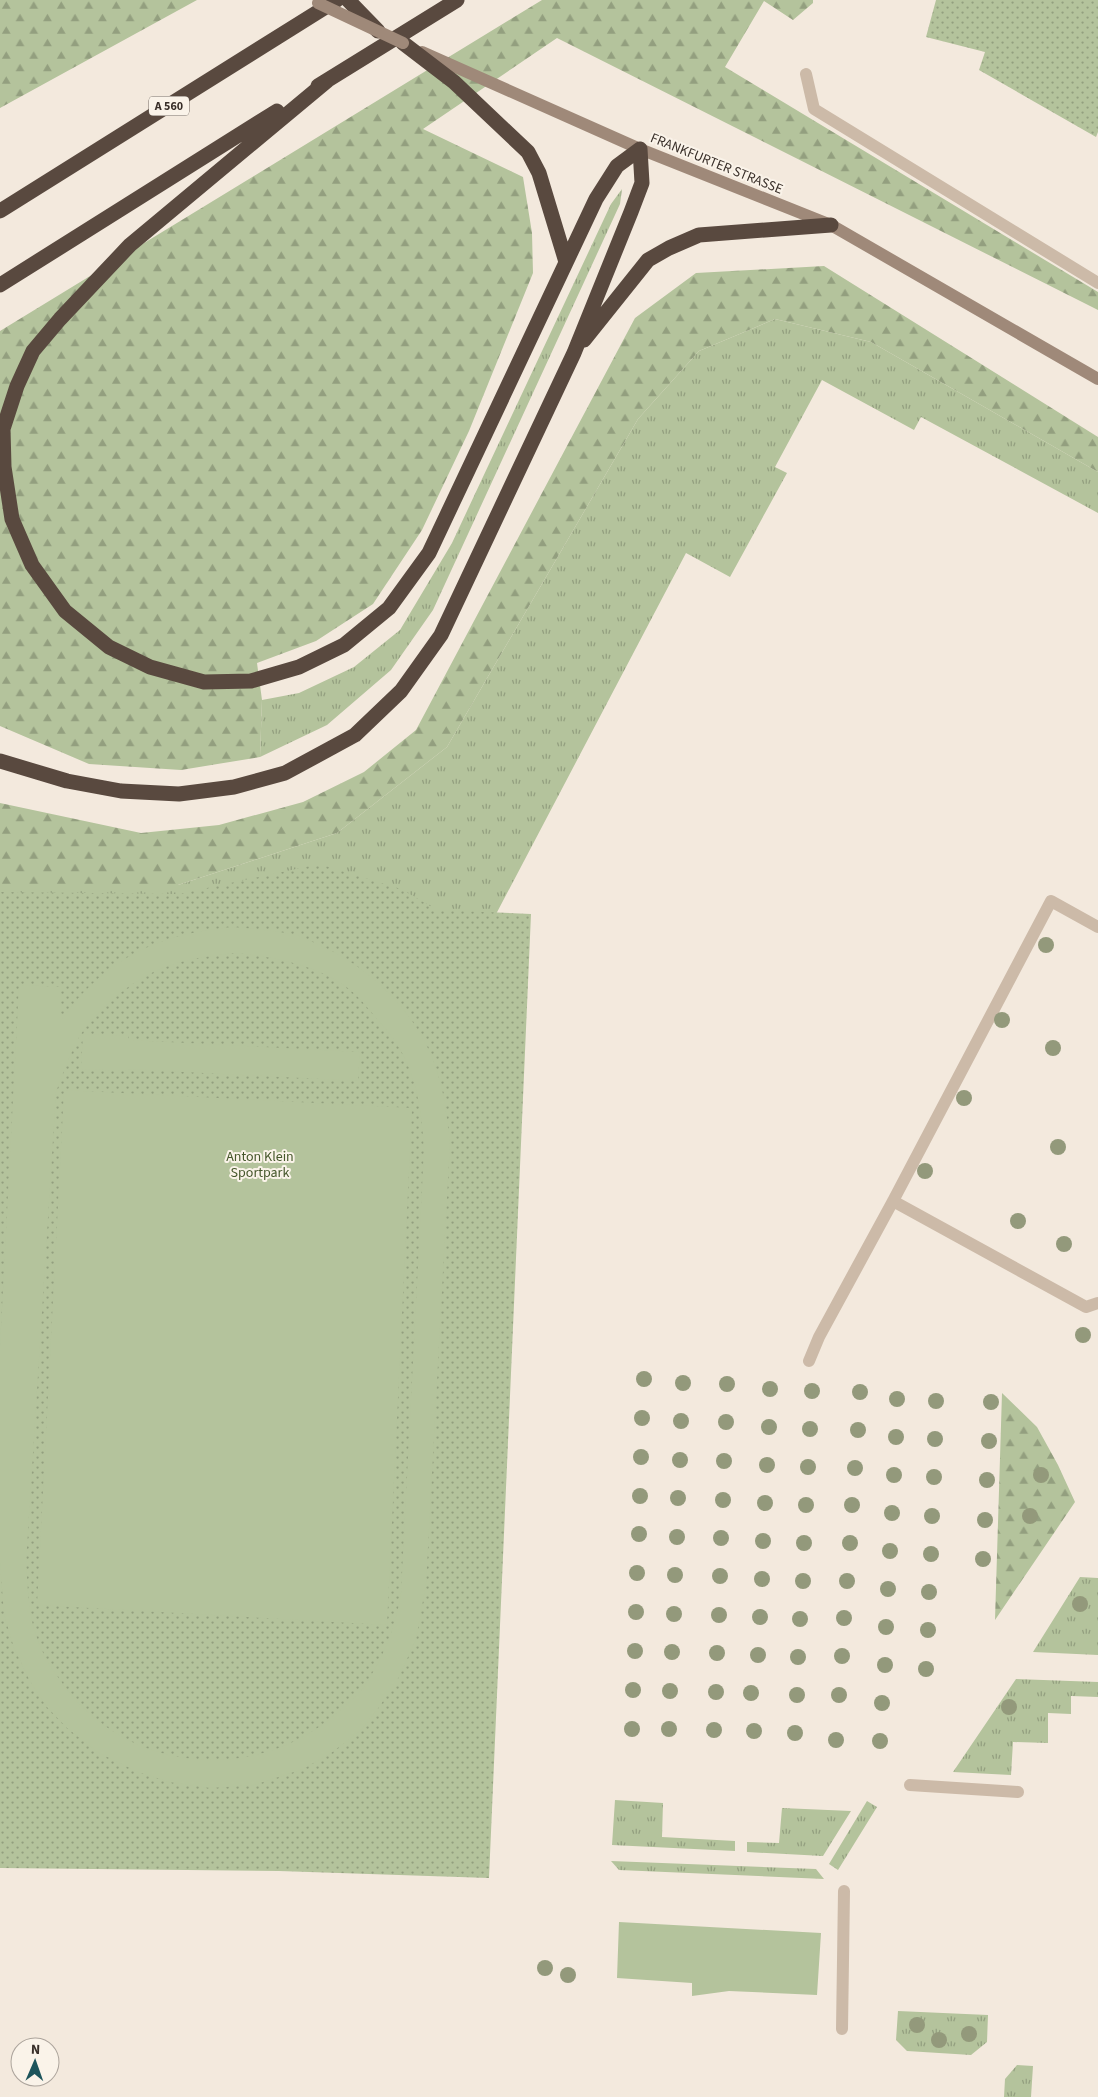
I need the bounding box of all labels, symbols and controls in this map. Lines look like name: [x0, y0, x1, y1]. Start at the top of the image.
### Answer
road number: A 560: [149, 96, 189, 115]
street label: FRANKFURTER STRASSE: [647, 128, 786, 200]
park label: Anton Klein Sportpark: [226, 1147, 294, 1183]
north arrow: [10, 2037, 60, 2087]
text: N: [30, 2040, 40, 2060]

